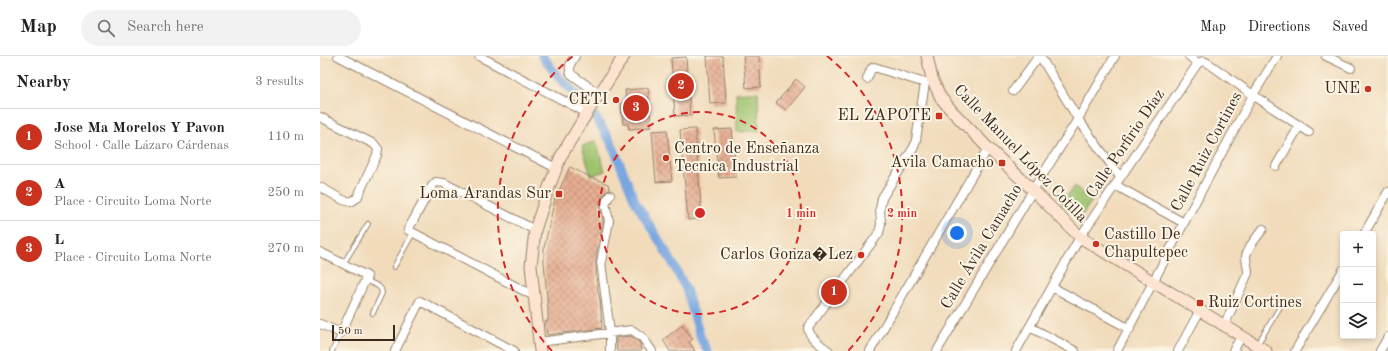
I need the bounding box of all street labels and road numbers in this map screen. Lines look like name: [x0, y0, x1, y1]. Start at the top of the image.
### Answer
street label: Calle Manuel López Cotilla: [950, 82, 1090, 226]
street label: Calle Porfirio Díaz: [1084, 87, 1168, 201]
street label: Calle Ruiz Cortines: [1169, 89, 1245, 214]
street label: Calle Ávila Camacho: [935, 180, 1026, 312]

